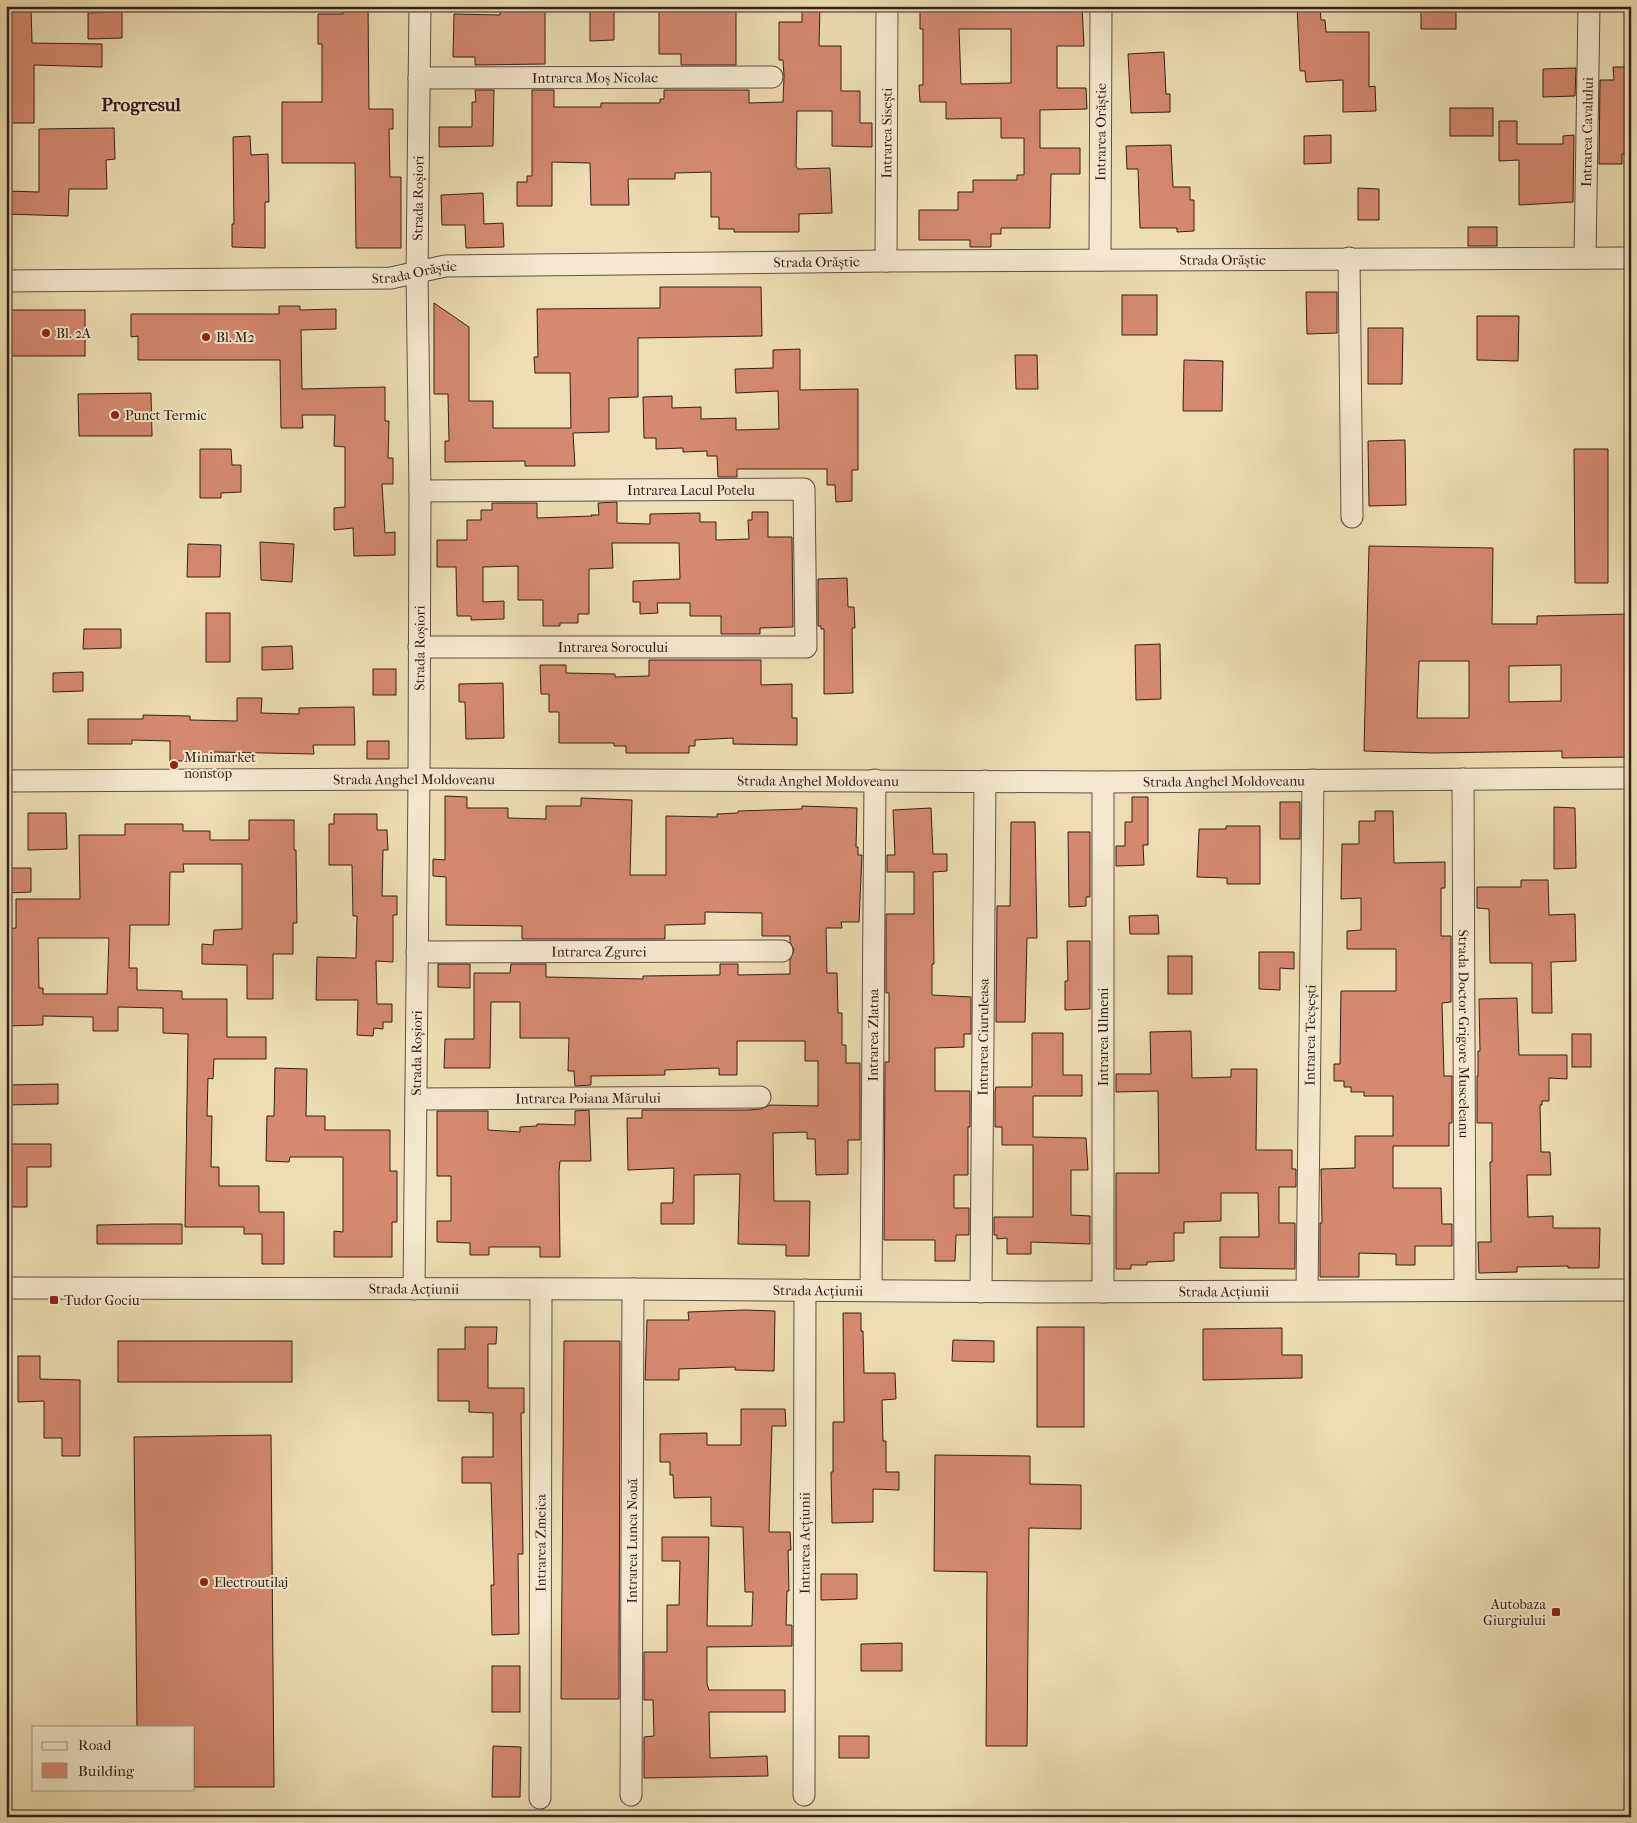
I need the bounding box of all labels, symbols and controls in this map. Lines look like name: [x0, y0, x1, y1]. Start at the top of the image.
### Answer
street label: Intrarea Moș Nicolae: [532, 69, 658, 87]
street label: Intrarea Cavalului: [1578, 77, 1597, 187]
street label: Intrarea Orăștie: [1092, 83, 1110, 181]
street label: Intrarea Sisești: [878, 87, 896, 179]
district label: Progresul: [101, 94, 182, 116]
street label: Strada Roșiori: [409, 155, 427, 241]
street label: Strada Orăștie: [1179, 251, 1266, 269]
street label: Strada Orăștie: [773, 253, 860, 271]
street label: Strada Orăștie: [372, 258, 457, 287]
place label: Bl. 2A: [56, 325, 92, 342]
marker: Bl. 2A: [40, 327, 52, 339]
place label: Bl. M2: [216, 329, 255, 346]
marker: Bl. M2: [200, 331, 212, 343]
place label: Punct Termic: [125, 407, 207, 424]
marker: Punct Termic: [109, 409, 121, 421]
street label: Intrarea Lacul Potelu: [627, 482, 755, 499]
street label: Strada Roșiori: [411, 605, 429, 691]
street label: Intrarea Sorocului: [558, 639, 668, 656]
place label: Minimarket nonstop: [184, 749, 256, 782]
marker: Minimarket nonstop: [168, 759, 180, 771]
street label: Strada Anghel Moldoveanu: [333, 771, 495, 788]
street label: Strada Anghel Moldoveanu: [737, 772, 899, 790]
street label: Strada Anghel Moldoveanu: [1143, 772, 1305, 791]
street label: Strada Doctor Grigore Musceleanu: [1455, 929, 1472, 1139]
street label: Intrarea Zgurei: [551, 943, 647, 961]
street label: Intrarea Ciuruleasa: [975, 978, 992, 1096]
street label: Intrarea Tecșești: [1301, 984, 1320, 1086]
street label: Intrarea Zlatna: [865, 988, 882, 1081]
street label: Intrarea Ulmeni: [1095, 988, 1112, 1086]
street label: Strada Roșiori: [408, 1010, 426, 1096]
street label: Intrarea Poiana Mărului: [515, 1090, 661, 1107]
street label: Strada Acțiunii: [369, 1281, 459, 1298]
street label: Strada Acțiunii: [773, 1282, 863, 1300]
street label: Strada Acțiunii: [1179, 1283, 1269, 1301]
place label: Tudor Gociu: [64, 1292, 140, 1309]
marker: Tudor Gociu: [48, 1294, 60, 1306]
street label: Intrarea Lunca Nouă: [624, 1478, 641, 1604]
street label: Intrarea Acțiunii: [796, 1492, 814, 1594]
street label: Intrarea Zmeica: [532, 1493, 550, 1592]
place label: Electroutilaj: [214, 1574, 288, 1591]
marker: Electroutilaj: [198, 1576, 210, 1588]
place label: Autobaza Giurgiului: [1483, 1596, 1547, 1629]
marker: Autobaza Giurgiului: [1550, 1606, 1562, 1618]
legend: [32, 1726, 195, 1790]
text: Road: [78, 1736, 112, 1754]
text: Building: [78, 1762, 135, 1780]

